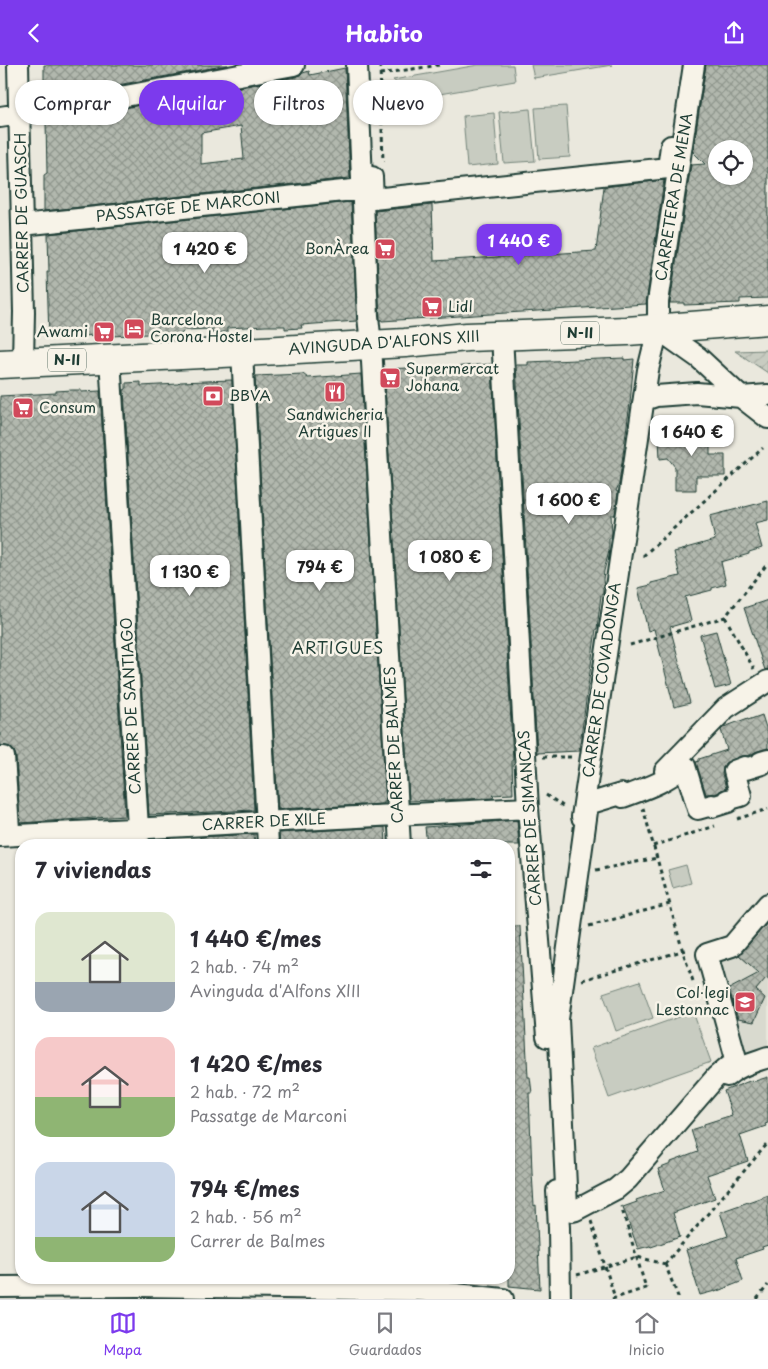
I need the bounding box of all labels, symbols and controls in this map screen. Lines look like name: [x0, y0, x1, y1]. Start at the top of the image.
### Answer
text: Habito: [345, 16, 423, 49]
icon: back: [20, 19, 48, 47]
icon: share: [720, 19, 748, 47]
chip: Comprar: [15, 80, 129, 125]
chip: Alquilar: [139, 80, 244, 125]
chip: Filtros: [254, 80, 343, 125]
chip: Nuevo: [353, 80, 443, 125]
street label: CARRETERA DE MENA: [648, 111, 697, 283]
street label: CARRER DE GUASCH: [8, 133, 33, 293]
map controls: [708, 140, 753, 185]
button: locate: [708, 140, 753, 185]
street label: PASSATGE DE MARCONI: [95, 184, 281, 227]
pin: 1 440 €: [473, 223, 565, 266]
text: 1 440 €: [488, 228, 550, 252]
pin: 1 420 €: [159, 231, 251, 274]
text: 1 420 €: [173, 236, 237, 260]
place label: BonÀrea: [304, 236, 370, 259]
supermarket icon: BonÀrea: [373, 237, 397, 261]
place label: Lidl: [448, 294, 473, 317]
supermarket icon: Lidl: [420, 295, 444, 319]
place label: Barcelona Corona Hostel: [150, 307, 253, 347]
hotel icon: Barcelona Corona Hostel: [122, 317, 146, 341]
place label: Awami: [37, 319, 88, 342]
supermarket icon: Awami: [92, 320, 116, 344]
road number: N-II: [561, 321, 599, 345]
street label: AVINGUDA D'ALFONS XIII: [288, 323, 480, 360]
road number: N-II: [48, 349, 86, 371]
place label: Supermercat Johana: [406, 356, 499, 396]
supermarket icon: Supermercat Johana: [378, 366, 402, 390]
restaurant icon: Sandwicheria Artigues II: [323, 380, 347, 404]
place label: BBVA: [229, 383, 271, 406]
bank icon: BBVA: [201, 384, 225, 408]
place label: Consum: [39, 395, 96, 418]
supermarket icon: Consum: [11, 396, 35, 420]
place label: Sandwicheria Artigues II: [286, 402, 384, 442]
pin: 1 640 €: [646, 415, 738, 457]
text: 1 640 €: [661, 419, 723, 443]
pin: 1 600 €: [523, 483, 615, 525]
text: 1 600 €: [537, 487, 601, 511]
pin: 1 080 €: [404, 539, 496, 582]
text: 1 080 €: [419, 544, 481, 568]
pin: 794 €: [285, 549, 355, 592]
text: 794 €: [297, 554, 343, 578]
pin: 1 130 €: [144, 555, 236, 597]
text: 1 130 €: [161, 559, 219, 583]
street label: CARRER DE COVADONGA: [575, 581, 626, 779]
street label: CARRER DE SANTIAGO: [113, 617, 146, 795]
district label: ARTIGUES: [292, 635, 384, 659]
street label: CARRER DE BALMES: [377, 666, 408, 824]
street label: CARRER DE SIMANCAS: [511, 729, 546, 907]
street label: CARRER DE XILE: [201, 806, 327, 835]
text: 7 viviendas: [35, 853, 151, 885]
icon: filters: [467, 855, 495, 883]
text: 1 440 €/mes: [190, 922, 321, 954]
icon: home: [75, 932, 135, 992]
text: 2 hab. · 74 m²: [190, 954, 299, 978]
text: Avinguda d'Alfons XIII: [190, 978, 360, 1002]
place label: Col·legi Lestonnac: [656, 980, 729, 1020]
school or university icon: Col·legi Lestonnac: [733, 990, 757, 1014]
text: 1 420 €/mes: [190, 1047, 322, 1079]
icon: home: [75, 1057, 135, 1117]
text: 2 hab. · 72 m²: [190, 1079, 300, 1103]
text: Passatge de Marconi: [190, 1103, 347, 1127]
text: 794 €/mes: [190, 1172, 300, 1204]
icon: home: [75, 1182, 135, 1242]
text: 2 hab. · 56 m²: [190, 1204, 302, 1228]
text: Carrer de Balmes: [190, 1228, 325, 1252]
tab: Mapa: [103, 1309, 142, 1360]
tab: Guardados: [349, 1309, 422, 1360]
tab: Inicio: [628, 1309, 665, 1360]

